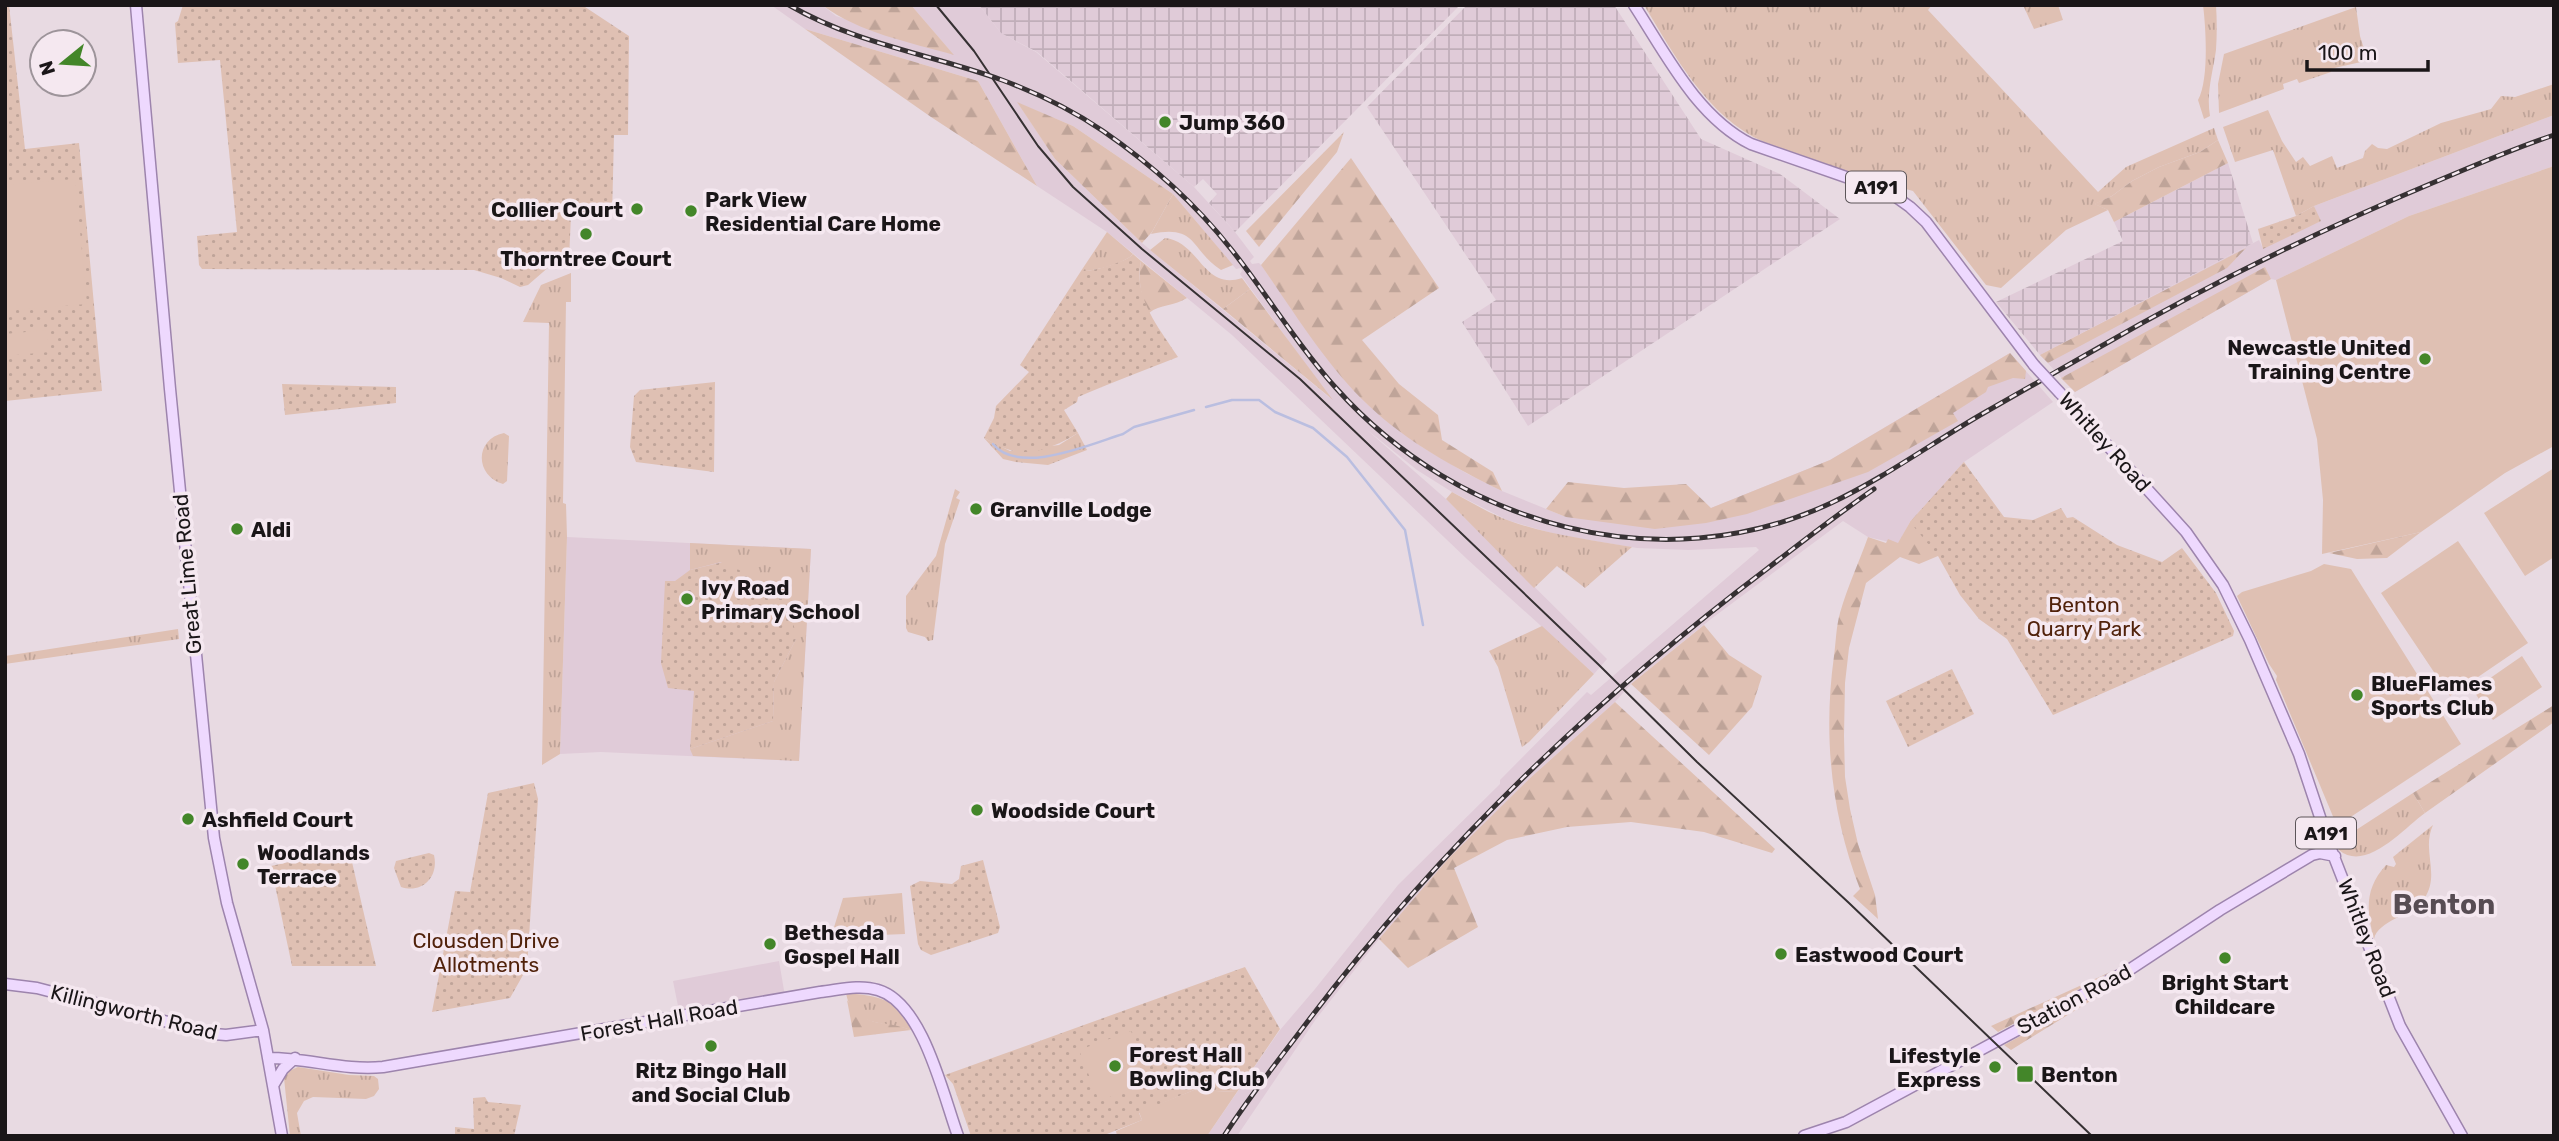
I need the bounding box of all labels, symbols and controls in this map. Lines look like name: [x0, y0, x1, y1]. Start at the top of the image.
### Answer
north arrow: [28, 28, 98, 98]
scale bar: [2307, 28, 2428, 72]
text: 100 m: [2318, 40, 2377, 65]
text: N: [34, 58, 60, 78]
place label: Jump 360: [1179, 110, 1285, 135]
marker: Jump 360: [1157, 114, 1173, 130]
road number: A191: [1846, 172, 1906, 202]
place label: Park View Residential Care Home: [705, 187, 941, 236]
place label: Collier Court: [491, 197, 623, 222]
marker: Collier Court: [629, 201, 645, 217]
marker: Park View Residential Care Home: [683, 203, 699, 219]
marker: Thorntree Court: [578, 226, 594, 242]
place label: Thorntree Court: [500, 246, 672, 271]
place label: Newcastle United Training Centre: [2227, 335, 2411, 384]
marker: Newcastle United Training Centre: [2417, 351, 2433, 367]
street label: Whitley Road: [2054, 387, 2156, 497]
street label: Great Lime Road: [168, 493, 206, 655]
place label: Granville Lodge: [990, 497, 1152, 522]
marker: Granville Lodge: [968, 501, 984, 517]
place label: Aldi: [251, 517, 291, 542]
marker: Aldi: [229, 521, 245, 537]
place label: Ivy Road Primary School: [701, 575, 860, 624]
marker: Ivy Road Primary School: [679, 591, 695, 607]
park label: Benton Quarry Park: [2027, 592, 2141, 641]
place label: BlueFlames Sports Club: [2371, 671, 2494, 720]
marker: BlueFlames Sports Club: [2349, 687, 2365, 703]
place label: Woodside Court: [991, 798, 1155, 823]
marker: Woodside Court: [969, 802, 985, 818]
place label: Ashfield Court: [202, 807, 353, 832]
marker: Ashfield Court: [180, 811, 196, 827]
road number: A191: [2296, 818, 2356, 848]
place label: Woodlands Terrace: [257, 840, 370, 889]
marker: Woodlands Terrace: [235, 856, 251, 872]
street label: Whitley Road: [2333, 875, 2401, 1001]
district label: Benton: [2393, 888, 2495, 921]
place label: Bethesda Gospel Hall: [784, 920, 900, 969]
park label: Clousden Drive Allotments: [412, 928, 560, 977]
marker: Bethesda Gospel Hall: [762, 936, 778, 952]
place label: Eastwood Court: [1795, 942, 1963, 967]
marker: Eastwood Court: [1773, 946, 1789, 962]
marker: Bright Start Childcare: [2217, 950, 2233, 966]
street label: Station Road: [2013, 958, 2135, 1040]
place label: Bright Start Childcare: [2162, 970, 2289, 1019]
street label: Killingworth Road: [48, 979, 220, 1045]
street label: Forest Hall Road: [578, 994, 740, 1046]
marker: Ritz Bingo Hall and Social Club: [703, 1038, 719, 1054]
place label: Forest Hall Bowling Club: [1129, 1042, 1265, 1091]
place label: Lifestyle Express: [1888, 1043, 1981, 1092]
place label: Ritz Bingo Hall and Social Club: [631, 1058, 791, 1107]
marker: Forest Hall Bowling Club: [1107, 1058, 1123, 1074]
marker: Lifestyle Express: [1987, 1059, 2003, 1075]
place label: Benton: [2041, 1062, 2118, 1087]
marker: Benton: [2015, 1064, 2035, 1084]

